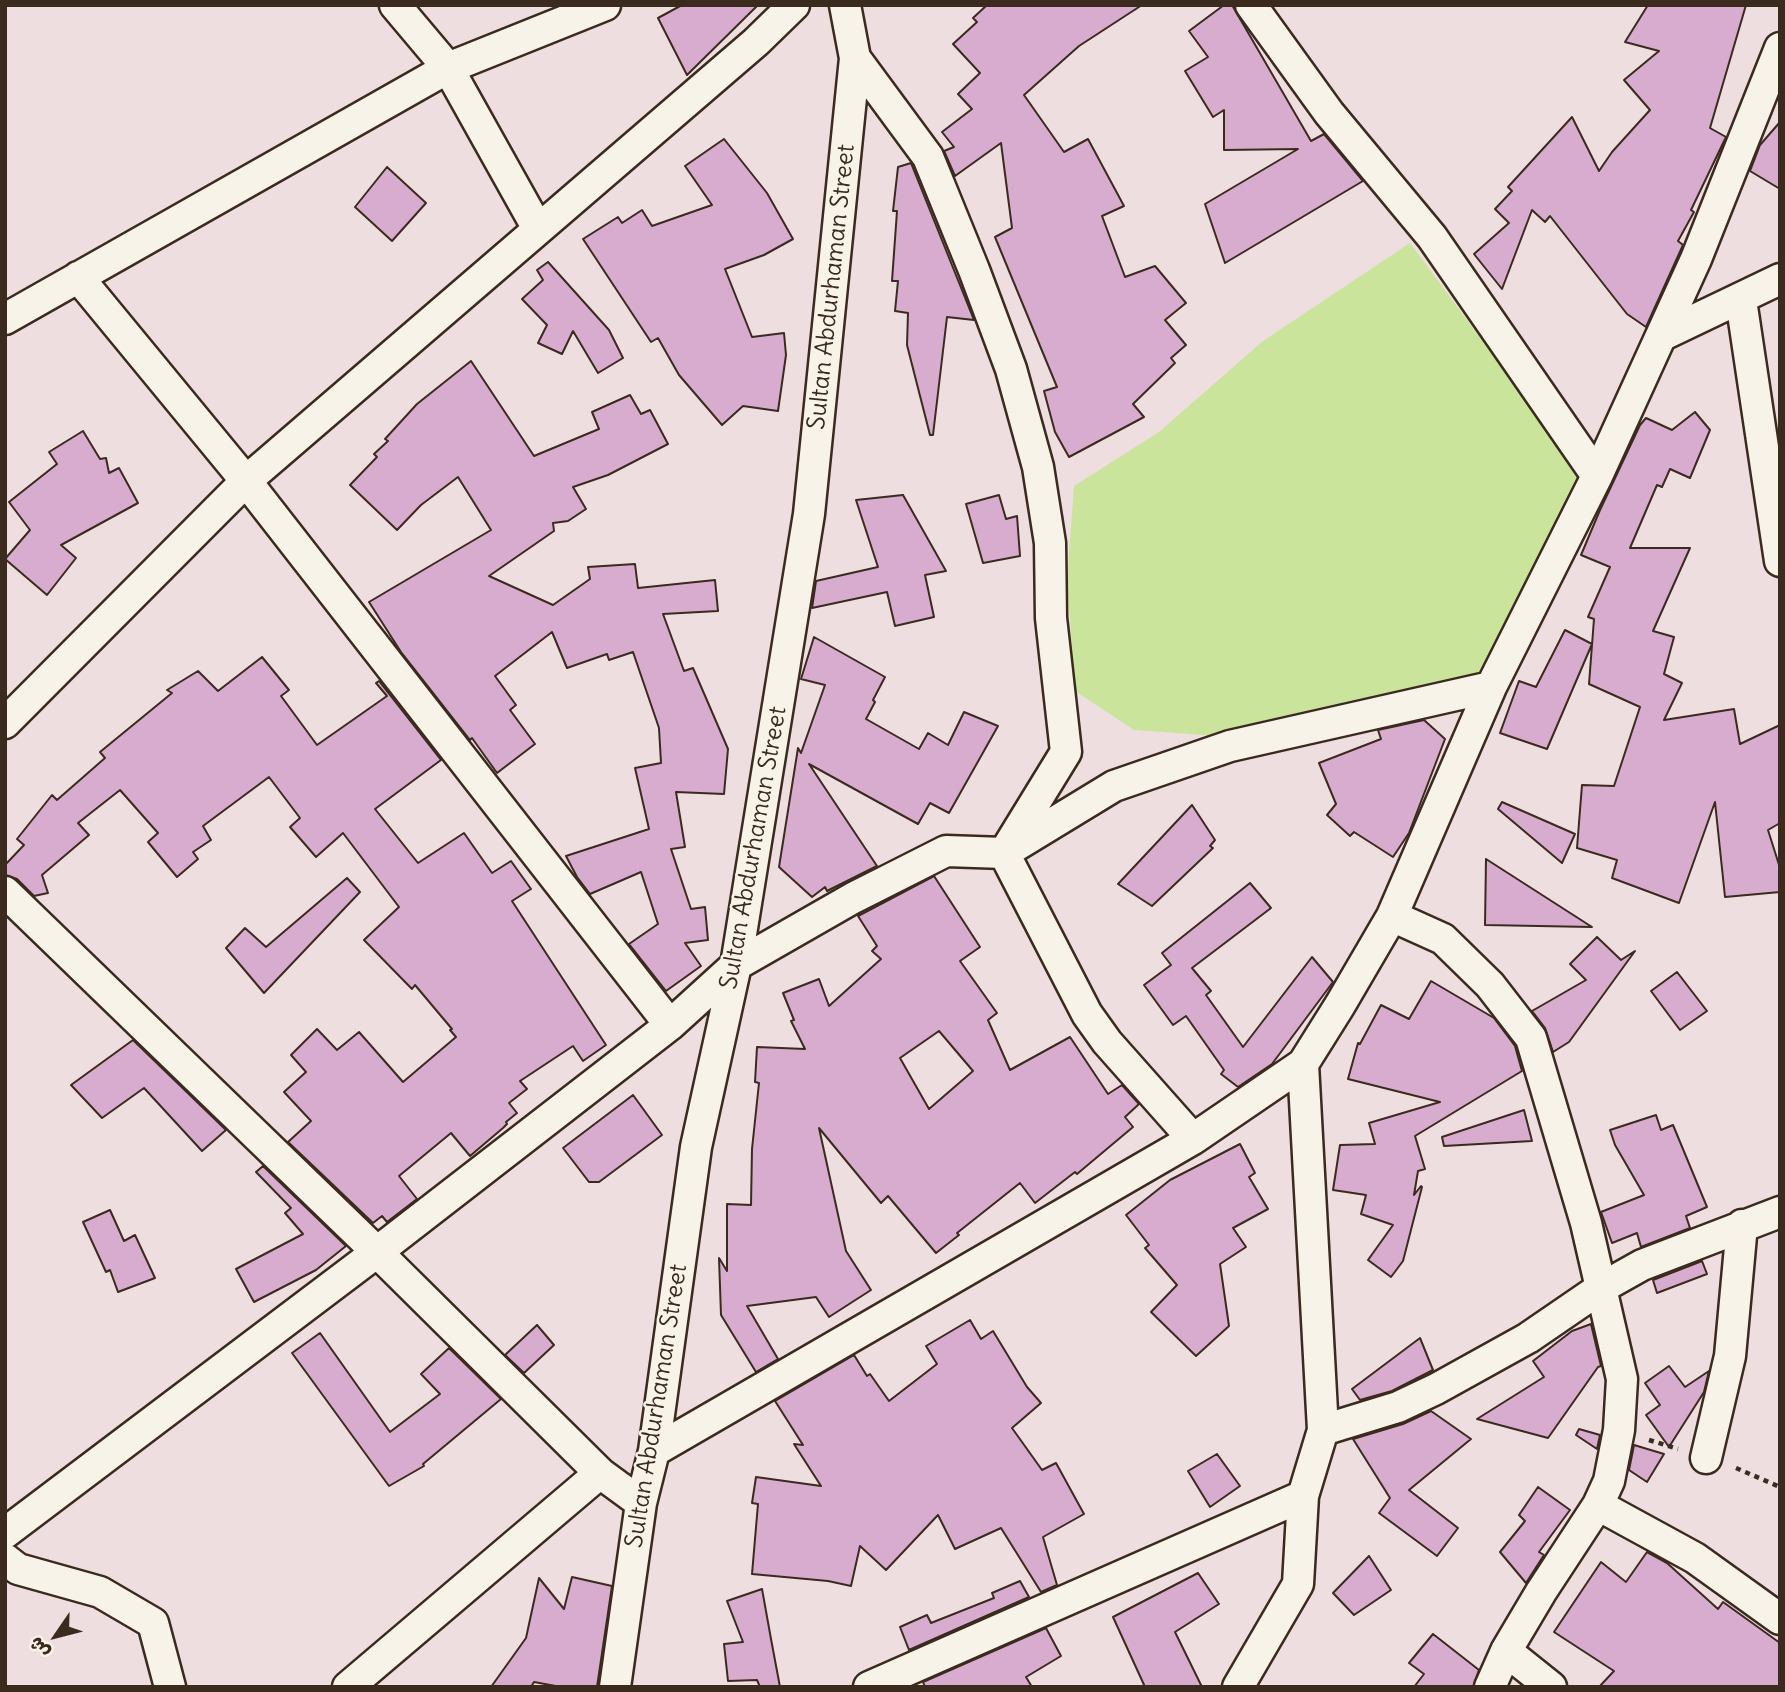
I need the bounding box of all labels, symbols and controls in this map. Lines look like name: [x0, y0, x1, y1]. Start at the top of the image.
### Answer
street label: Sultan Abdurhaman Street: [803, 143, 861, 431]
street label: Sultan Abdurhaman Street: [715, 704, 793, 992]
street label: Sultan Abdurhaman Street: [620, 1262, 694, 1550]
north arrow: [21, 1601, 91, 1671]
text: ش: [23, 1633, 55, 1663]

